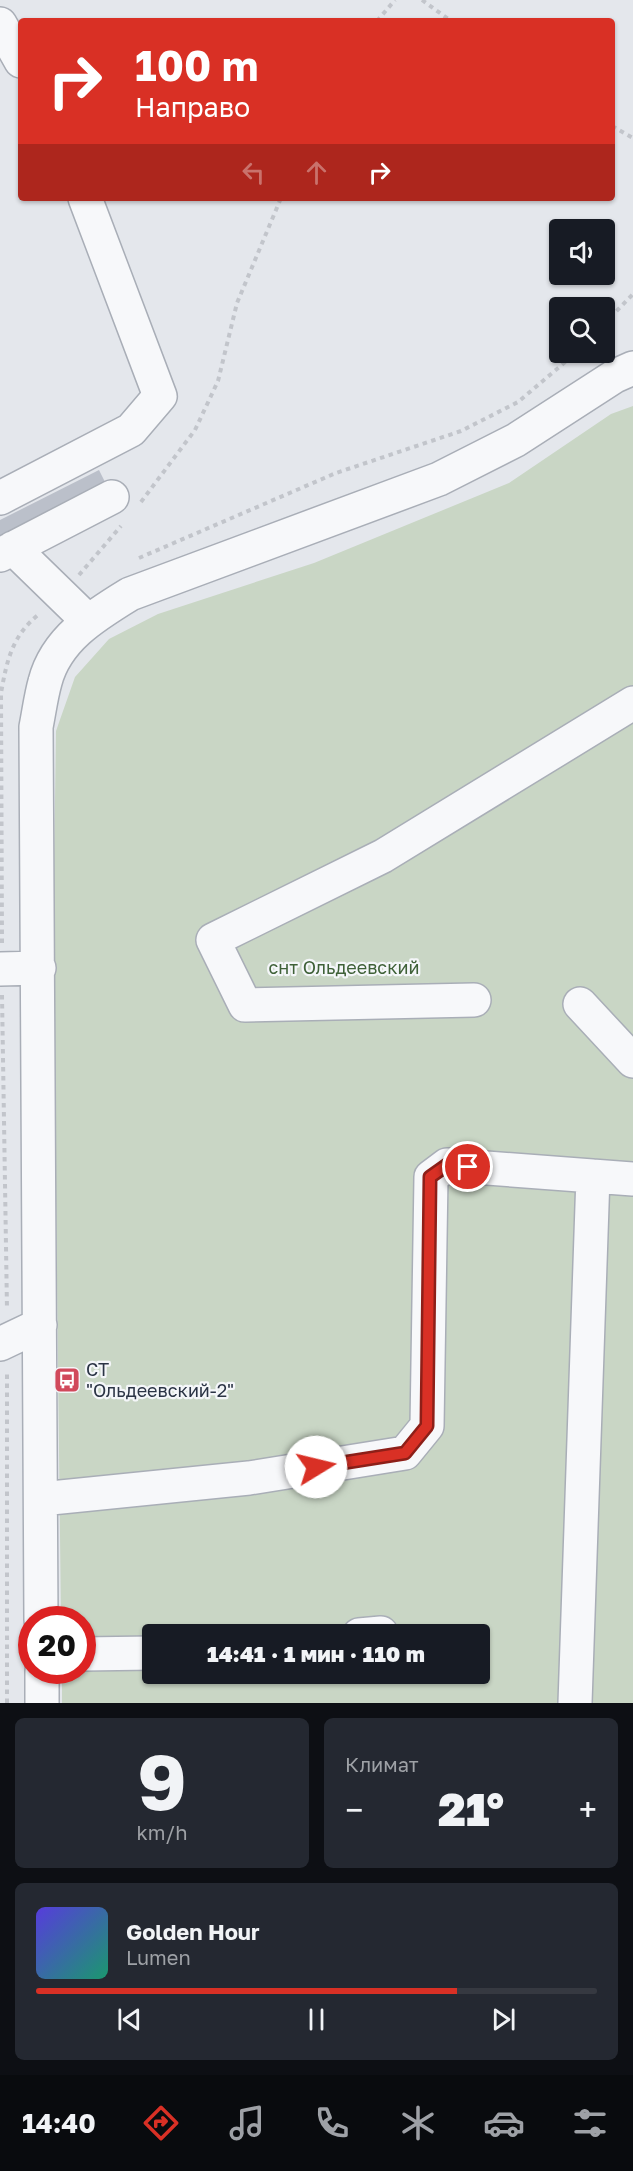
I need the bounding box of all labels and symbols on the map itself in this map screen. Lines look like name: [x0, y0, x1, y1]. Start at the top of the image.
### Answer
park label: снт Ольдеевский: [269, 956, 419, 978]
pin: [442, 1141, 493, 1192]
place label: СТ "Ольдеевский-2": [86, 1358, 234, 1401]
bus stop icon: СТ "Ольдеевский-2": [52, 1365, 82, 1395]
position arrow: [284, 1435, 348, 1499]
speed limit sign: 20: [18, 1606, 96, 1684]

